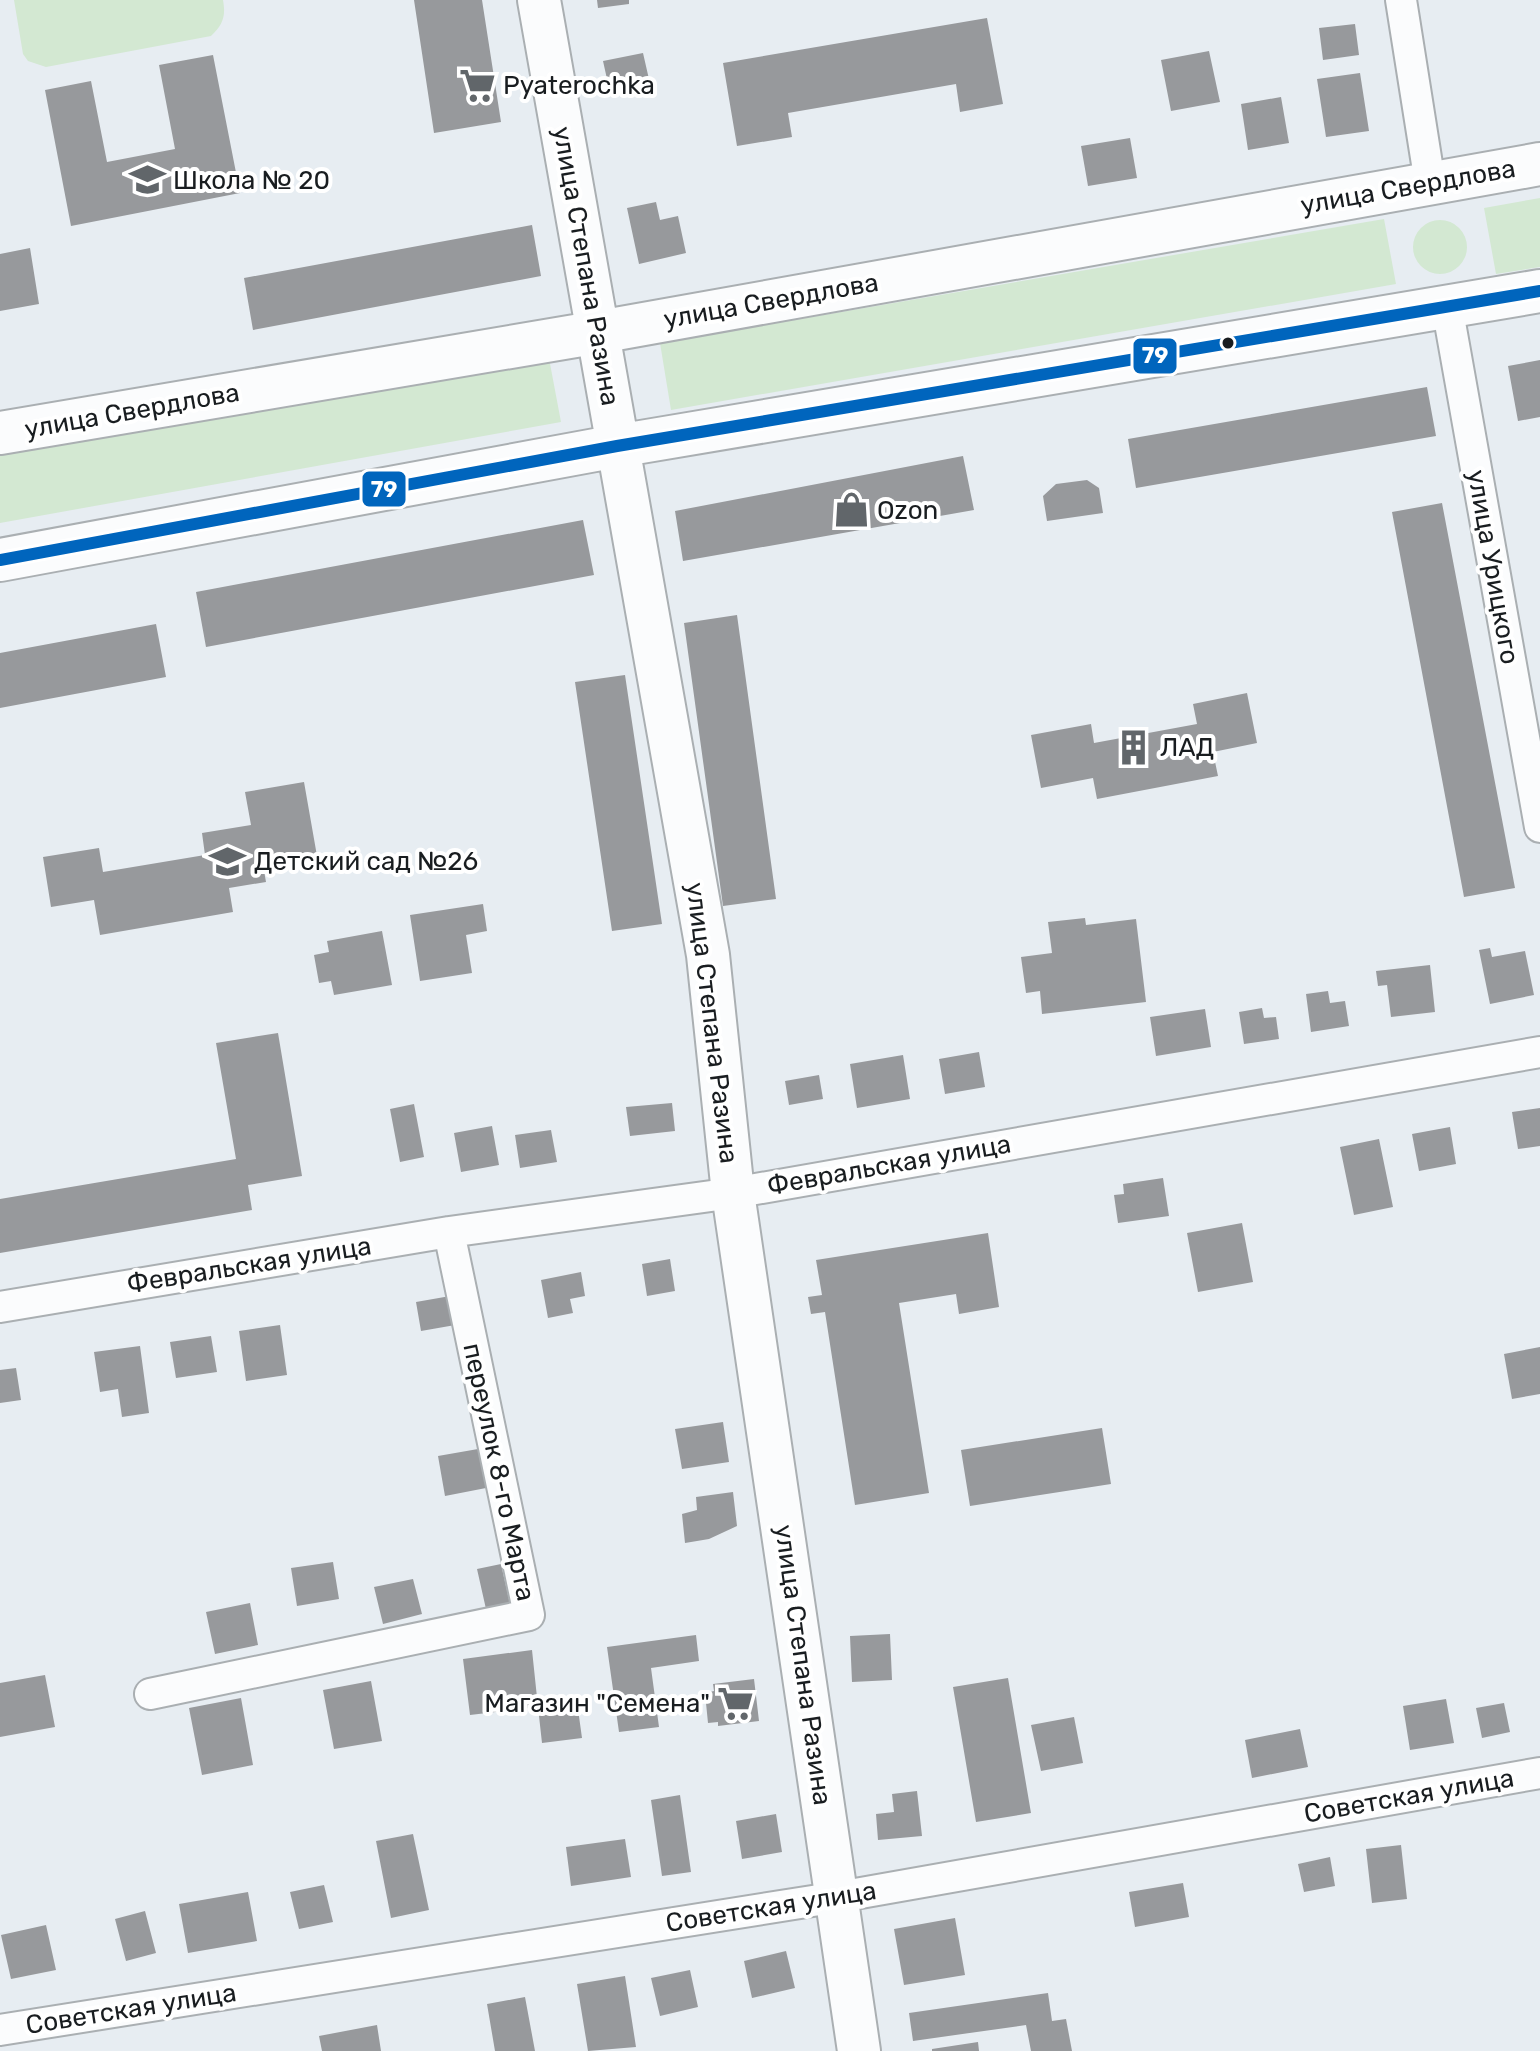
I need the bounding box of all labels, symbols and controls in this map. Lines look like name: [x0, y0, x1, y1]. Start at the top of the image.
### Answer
supermarket icon: Pyaterochka: [458, 66, 496, 104]
place label: Pyaterochka: [503, 70, 655, 101]
street label: улица Степана Разина: [546, 124, 626, 408]
street label: улица Свердлова: [1298, 153, 1518, 221]
school or university icon: Школа № 20: [128, 161, 166, 199]
place label: Школа № 20: [173, 165, 330, 196]
street label: улица Свердлова: [661, 267, 881, 335]
unlabelled marker: [1220, 335, 1236, 351]
line badge: 79: [1132, 337, 1178, 375]
text: 79: [1142, 342, 1168, 369]
street label: улица Свердлова: [22, 377, 242, 445]
street label: улица Урицкого: [1461, 467, 1525, 667]
line badge: 79: [361, 470, 407, 508]
text: 79: [371, 476, 397, 503]
shop icon: Ozon: [832, 491, 870, 529]
place label: Ozon: [877, 495, 938, 526]
building icon: ЛАД: [1115, 728, 1153, 766]
place label: ЛАД: [1160, 732, 1214, 763]
school or university icon: Детский сад №26: [209, 842, 247, 880]
place label: Детский сад №26: [254, 846, 478, 877]
street label: улица Степана Разина: [679, 881, 745, 1165]
street label: Февральская улица: [765, 1128, 1013, 1202]
street label: Февральская улица: [124, 1230, 374, 1300]
street label: переулок 8-го Марта: [457, 1340, 541, 1604]
street label: улица Степана Разина: [768, 1523, 838, 1807]
supermarket icon: Магазин "Семена": [717, 1684, 755, 1722]
place label: Магазин "Семена": [484, 1688, 710, 1719]
street label: Советская улица: [1302, 1762, 1516, 1830]
street label: Советская улица: [664, 1875, 878, 1939]
street label: Советская улица: [24, 1977, 238, 2041]

